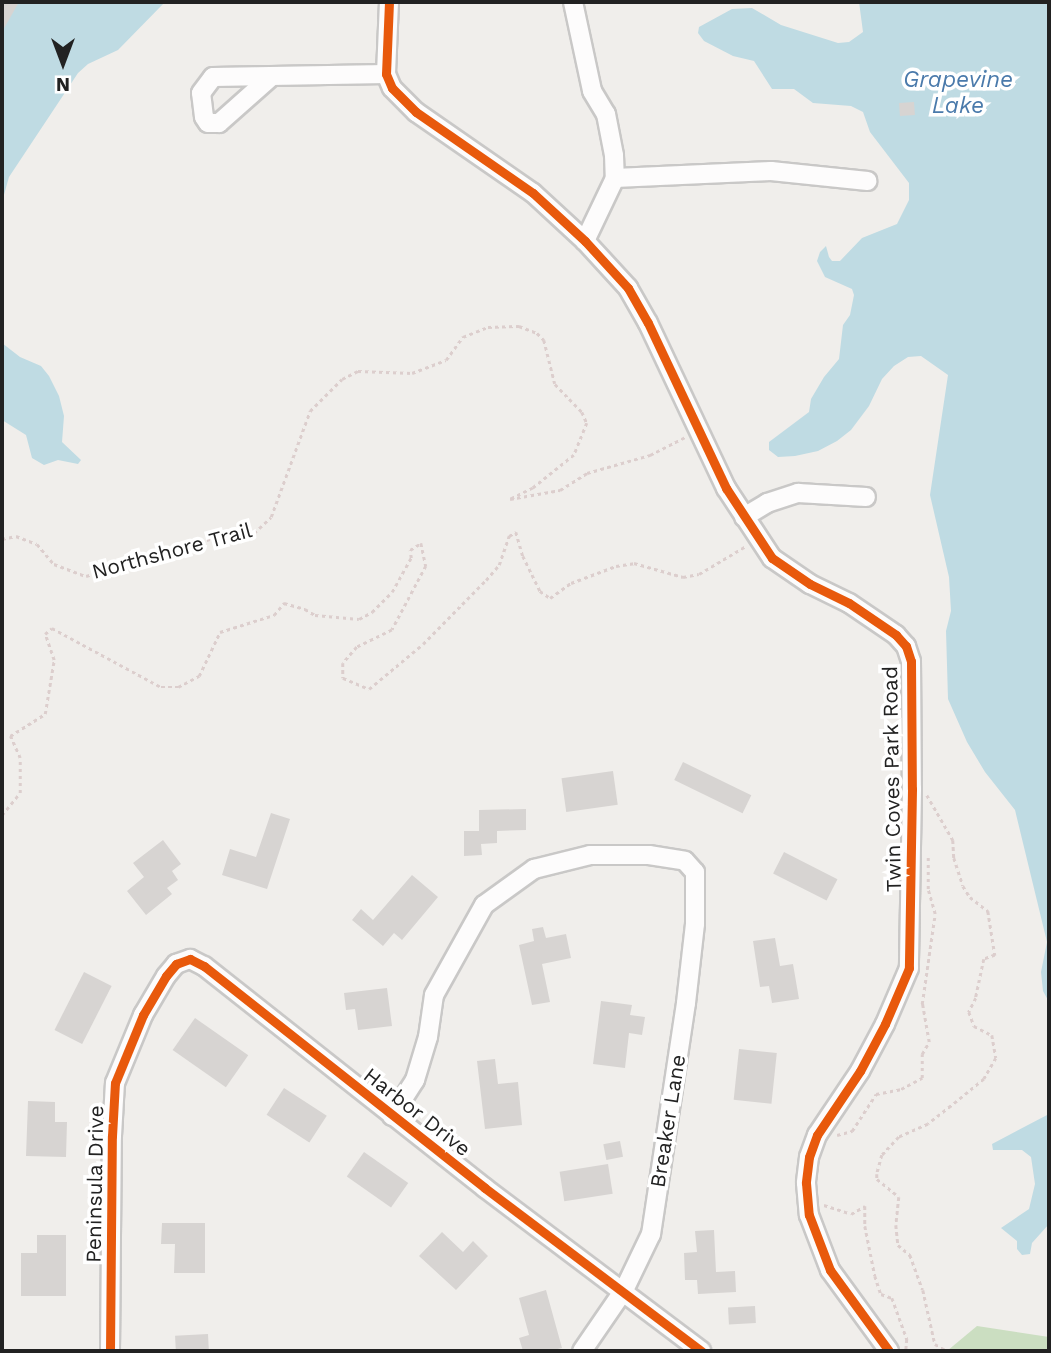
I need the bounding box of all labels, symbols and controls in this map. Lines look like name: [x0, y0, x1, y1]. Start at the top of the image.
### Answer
north arrow: [28, 28, 98, 98]
water label: Grapevine Lake: [903, 66, 1013, 120]
text: N: [56, 73, 70, 96]
street label: Northshore Trail: [89, 517, 255, 585]
street label: Twin Coves Park Road: [877, 666, 907, 892]
street label: Breaker Lane: [645, 1052, 691, 1190]
street label: Harbor Drive: [358, 1062, 476, 1162]
street label: Peninsula Drive: [81, 1105, 109, 1263]

